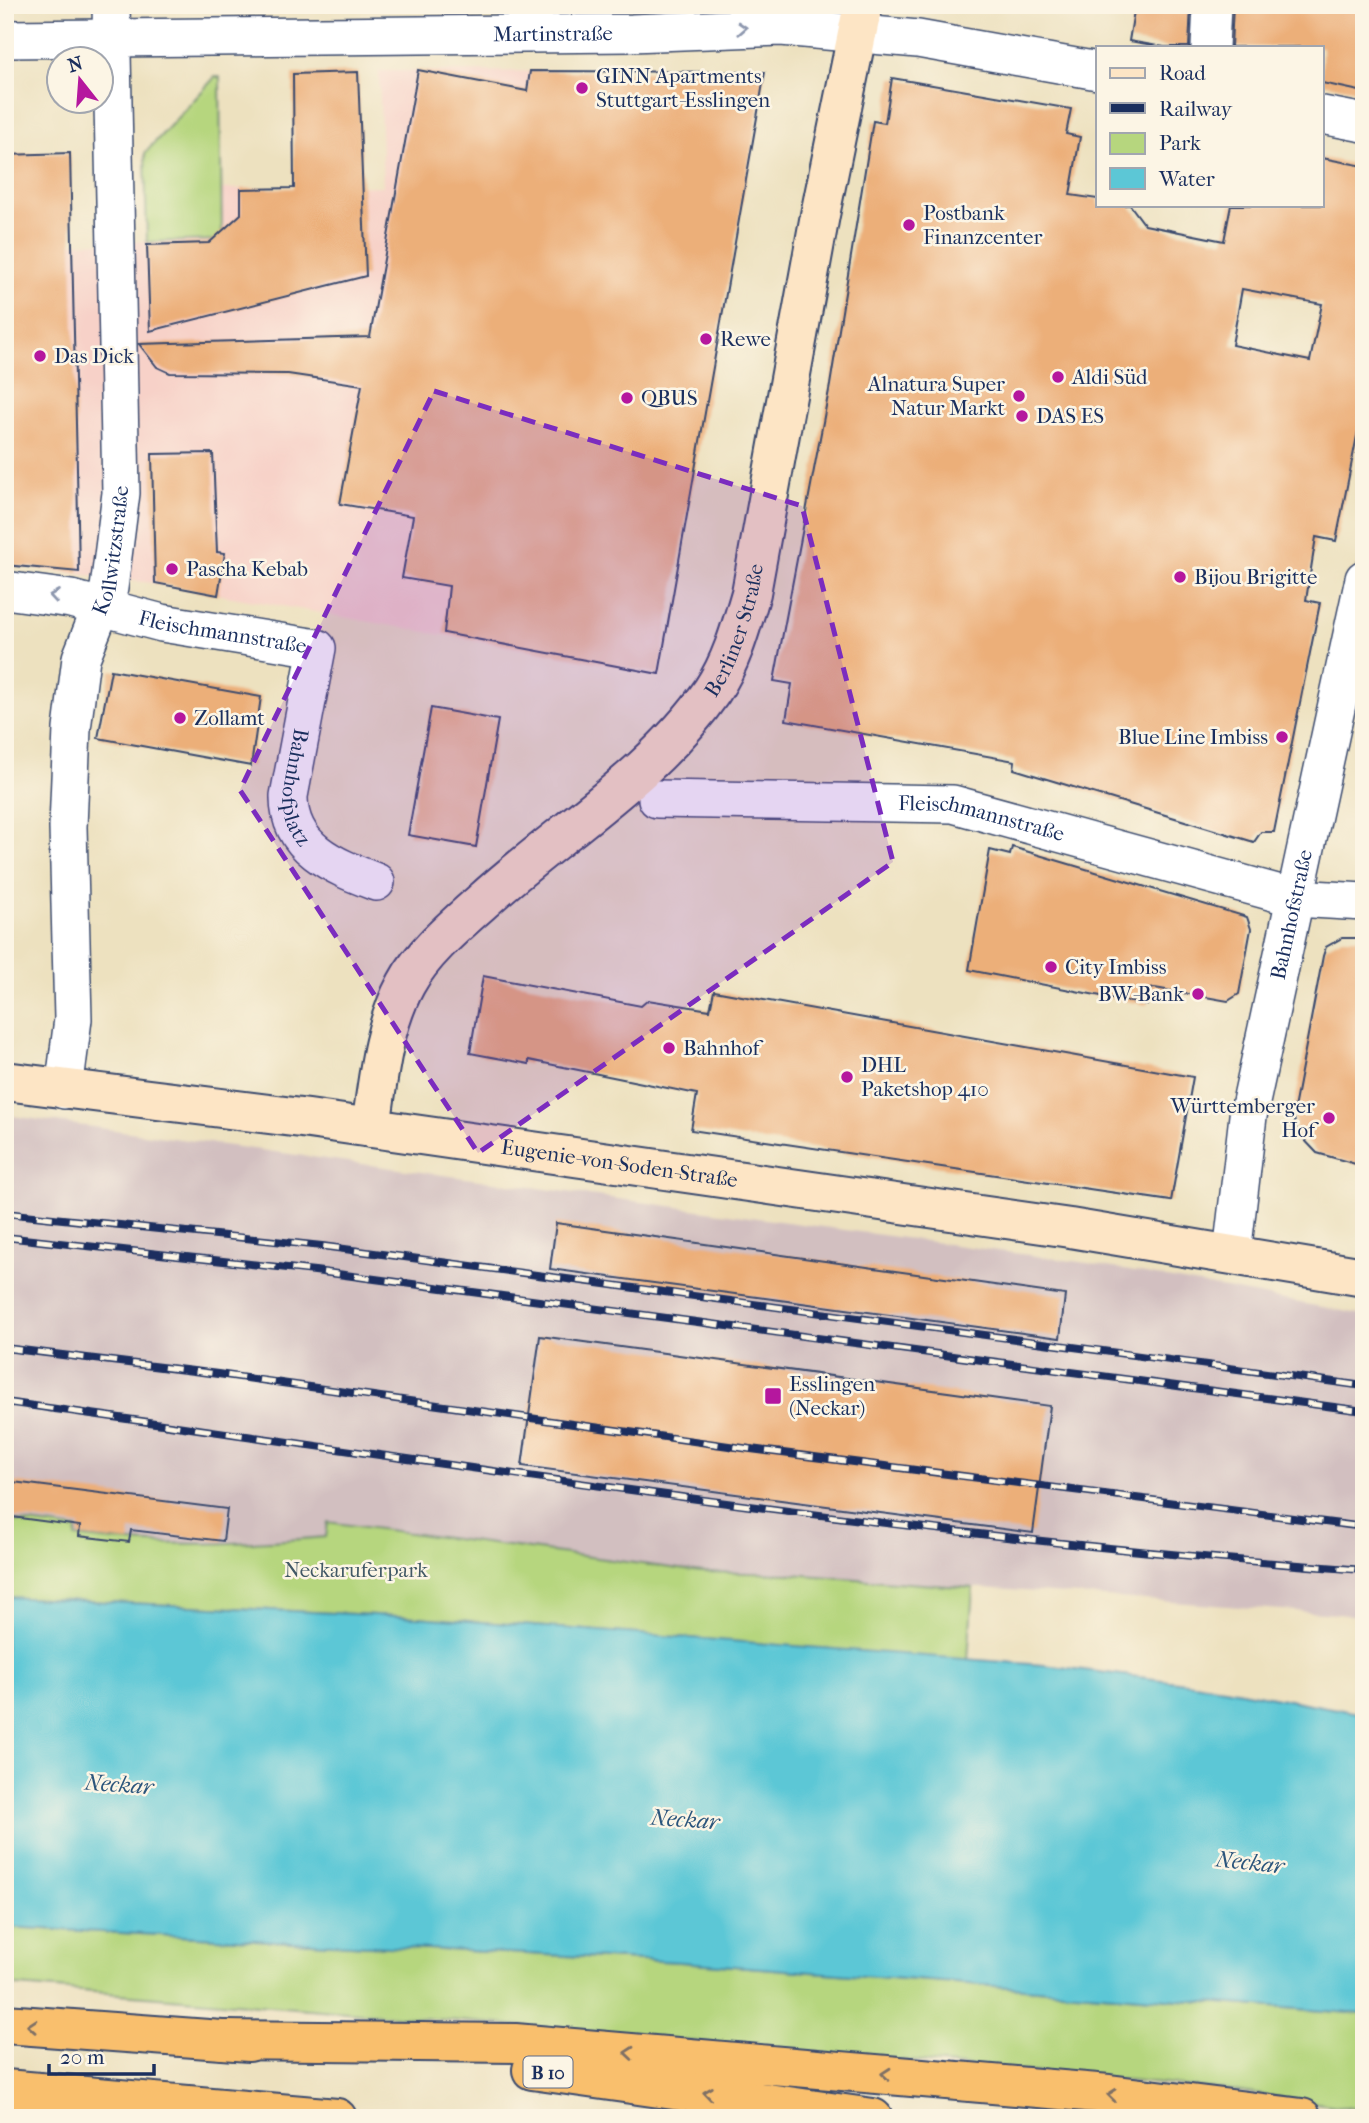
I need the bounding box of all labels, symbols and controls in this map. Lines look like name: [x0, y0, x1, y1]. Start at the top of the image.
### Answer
one-way arrow: [737, 20, 748, 35]
street label: Martinstraße: [493, 21, 613, 46]
north arrow: [46, 46, 116, 116]
legend: [1096, 46, 1324, 206]
text: N: [65, 52, 86, 77]
text: Road: [1159, 61, 1206, 85]
place label: GINN Apartments Stuttgart-Esslingen: [596, 64, 770, 112]
marker: GINN Apartments Stuttgart-Esslingen: [574, 80, 590, 96]
text: Railway: [1159, 97, 1233, 121]
text: Park: [1159, 131, 1201, 155]
text: Water: [1158, 167, 1215, 191]
place label: Postbank Finanzcenter: [923, 201, 1042, 249]
marker: Postbank Finanzcenter: [901, 217, 917, 233]
place label: Rewe: [720, 327, 771, 351]
marker: Rewe: [698, 331, 714, 347]
place label: Das Dick: [54, 344, 134, 368]
marker: Das Dick: [32, 348, 48, 364]
place label: Aldi Süd: [1071, 365, 1148, 389]
marker: Aldi Süd: [1050, 369, 1066, 385]
place label: Alnatura Super Natur Markt: [867, 372, 1006, 420]
place label: QBUS: [641, 386, 698, 410]
marker: Alnatura Super Natur Markt: [1011, 388, 1027, 404]
marker: QBUS: [619, 390, 635, 406]
place label: DAS ES: [1036, 404, 1104, 428]
marker: DAS ES: [1014, 408, 1030, 424]
street label: Kollwitzstraße: [87, 486, 133, 619]
place label: Pascha Kebab: [186, 557, 308, 581]
marker: Pascha Kebab: [164, 561, 180, 577]
street label: Berliner Straße: [700, 562, 768, 701]
place label: Bijou Brigitte: [1194, 565, 1317, 589]
marker: Bijou Brigitte: [1172, 569, 1188, 585]
one-way arrow: [49, 589, 60, 604]
street label: Fleischmannstraße: [136, 605, 308, 658]
place label: Zollamt: [194, 706, 265, 730]
marker: Zollamt: [172, 710, 188, 726]
place label: Blue Line Imbiss: [1118, 725, 1268, 749]
street label: Bahnhofplatz: [277, 727, 316, 851]
marker: Blue Line Imbiss: [1274, 729, 1290, 745]
street label: Fleischmannstraße: [898, 791, 1067, 846]
street label: Bahnhofstraße: [1266, 847, 1317, 982]
place label: City Imbiss: [1065, 955, 1167, 979]
marker: City Imbiss: [1043, 959, 1059, 975]
place label: BW-Bank: [1098, 982, 1184, 1006]
marker: BW-Bank: [1190, 986, 1206, 1002]
place label: Bahnhof: [683, 1036, 764, 1060]
marker: Bahnhof: [661, 1040, 677, 1056]
place label: DHL Paketshop 410: [861, 1053, 989, 1101]
marker: DHL Paketshop 410: [839, 1069, 855, 1085]
place label: Württemberger Hof: [1169, 1094, 1319, 1142]
marker: Württemberger Hof: [1321, 1110, 1337, 1126]
street label: Eugenie-von-Soden-Straße: [500, 1135, 739, 1192]
place label: Esslingen (Neckar): [789, 1372, 875, 1420]
marker: Esslingen (Neckar): [763, 1386, 783, 1406]
park label: Neckaruferpark: [284, 1558, 428, 1582]
water label: Neckar: [83, 1769, 156, 1800]
water label: Neckar: [649, 1804, 722, 1835]
water label: Neckar: [1213, 1845, 1287, 1880]
one-way arrow: [27, 2019, 38, 2034]
scale bar: [49, 2032, 154, 2076]
text: 20 m: [60, 2045, 105, 2069]
one-way arrow: [623, 2046, 634, 2061]
road number: B 10: [524, 2056, 572, 2088]
one-way arrow: [880, 2067, 891, 2082]
one-way arrow: [702, 2085, 714, 2100]
one-way arrow: [1106, 2087, 1118, 2102]

